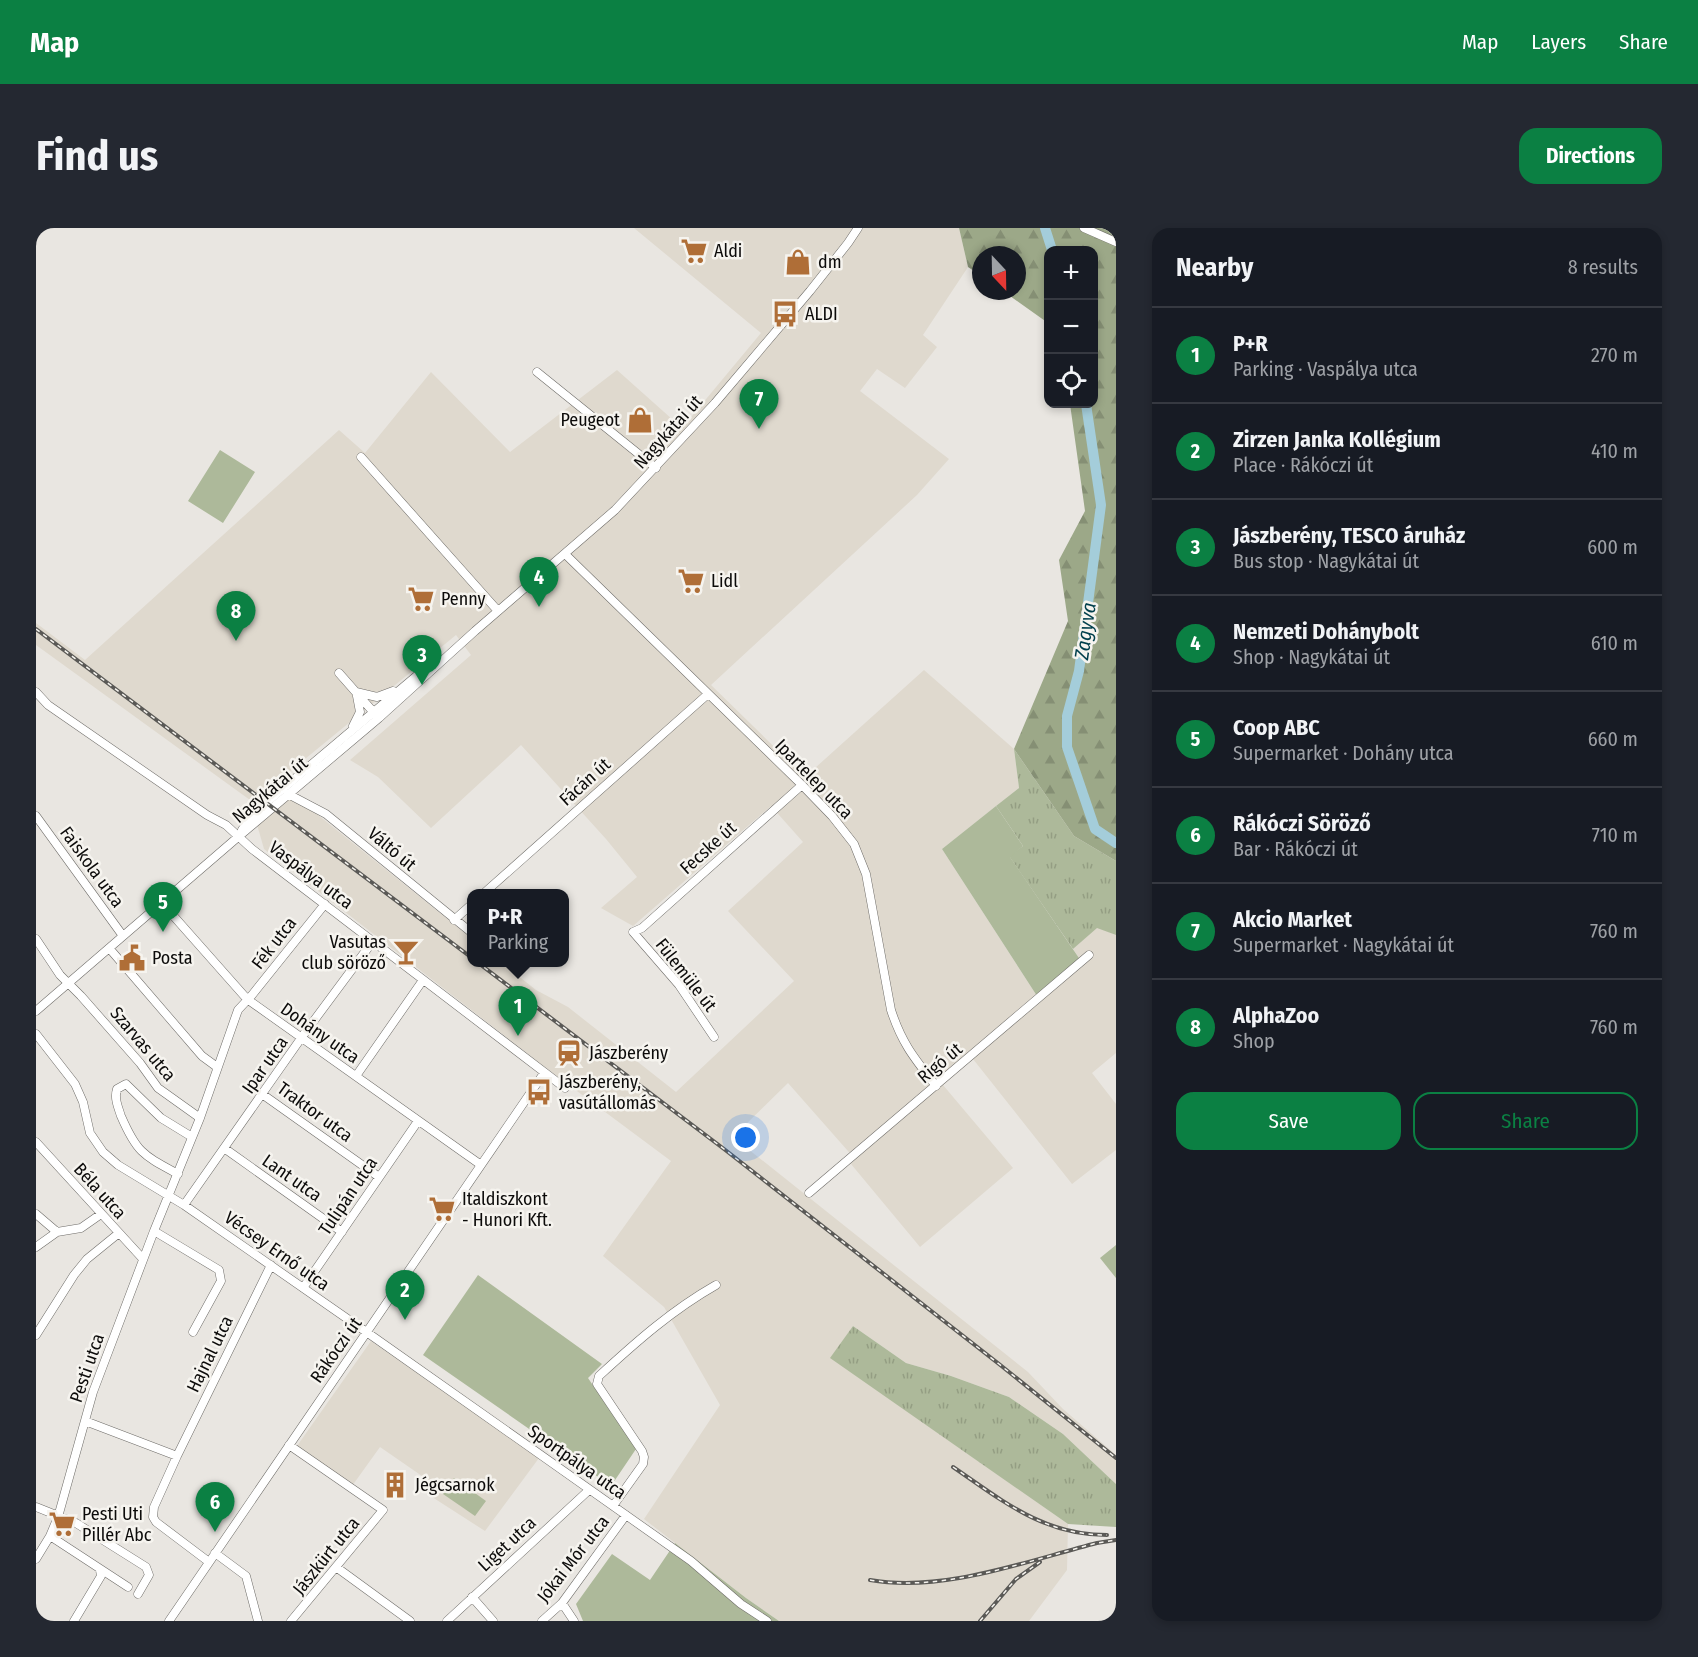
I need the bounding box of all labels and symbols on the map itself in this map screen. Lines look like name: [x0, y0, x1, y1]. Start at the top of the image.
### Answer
supermarket icon: Aldi: [679, 236, 709, 266]
place label: Aldi: [714, 240, 742, 262]
north arrow: [972, 246, 1026, 300]
shop icon: dm: [783, 247, 813, 277]
place label: dm: [818, 251, 842, 273]
bus stop icon: ALDI: [770, 299, 800, 329]
place label: ALDI: [805, 303, 838, 325]
pin: 7: [740, 380, 778, 429]
street label: Nagykátai út: [629, 391, 707, 473]
shop icon: Peugeot: [625, 405, 655, 435]
place label: Peugeot: [560, 409, 620, 431]
pin: 4: [520, 558, 558, 607]
supermarket icon: Lidl: [676, 566, 706, 596]
place label: Lidl: [711, 570, 738, 592]
supermarket icon: Penny: [406, 584, 436, 614]
place label: Penny: [441, 588, 486, 610]
pin: 8: [216, 592, 256, 641]
water label: Zagyva: [1069, 601, 1101, 662]
pin: 3: [402, 636, 442, 685]
street label: Ipartelep utca: [770, 734, 858, 824]
street label: Nagykátai út: [228, 752, 312, 828]
street label: Fácán út: [555, 753, 615, 811]
street label: Fecske út: [675, 817, 741, 879]
street label: Faiskola utca: [55, 822, 129, 912]
street label: Váltó út: [363, 822, 421, 876]
street label: Vaspálya utca: [265, 836, 358, 914]
pin: 5: [144, 882, 182, 932]
street label: Fék utca: [247, 912, 301, 973]
place label: Vasutas club söröző: [302, 931, 386, 974]
street label: Fülemüle út: [651, 934, 721, 1016]
bar icon: Vasutas club söröző: [391, 937, 421, 967]
public building icon: Posta: [117, 943, 147, 973]
place label: Posta: [152, 947, 193, 969]
pin: 1: [498, 986, 538, 1036]
street label: Dohány utca: [276, 998, 364, 1068]
street label: Szarvas utca: [105, 1002, 181, 1086]
street label: Ipar utca: [237, 1032, 293, 1098]
station icon: Jászberény: [554, 1038, 584, 1068]
street label: Rigó út: [913, 1038, 967, 1088]
place label: Jászberény: [589, 1042, 668, 1064]
place label: Jászberény, vasútállomás: [559, 1071, 656, 1114]
street label: Traktor utca: [273, 1077, 357, 1147]
bus stop icon: Jászberény, vasútállomás: [524, 1077, 554, 1107]
your location: [731, 1123, 760, 1152]
street label: Lant utca: [258, 1150, 326, 1207]
street label: Tulipán utca: [314, 1153, 382, 1239]
street label: Béla utca: [69, 1158, 131, 1224]
place label: Italdiszkont - Hunori Kft.: [462, 1188, 552, 1231]
supermarket icon: Italdiszkont - Hunori Kft.: [427, 1194, 457, 1224]
street label: Vécsey Ernő utca: [220, 1207, 334, 1295]
pin: 2: [386, 1270, 424, 1320]
street label: Hajnal utca: [182, 1312, 238, 1396]
street label: Rákóczi út: [305, 1313, 367, 1387]
street label: Pesti utca: [65, 1330, 109, 1405]
street label: Sportpálya utca: [524, 1420, 631, 1504]
building icon: Jégcsarnok: [380, 1470, 410, 1500]
place label: Jégcsarnok: [415, 1474, 495, 1496]
pin: 6: [196, 1482, 234, 1532]
place label: Pesti Uti Pillér Abc: [82, 1503, 152, 1546]
supermarket icon: Pesti Uti Pillér Abc: [47, 1509, 77, 1539]
street label: Jókai Mór utca: [532, 1511, 614, 1607]
street label: Jászkürt utca: [288, 1512, 364, 1599]
street label: Liget utca: [474, 1512, 541, 1576]

